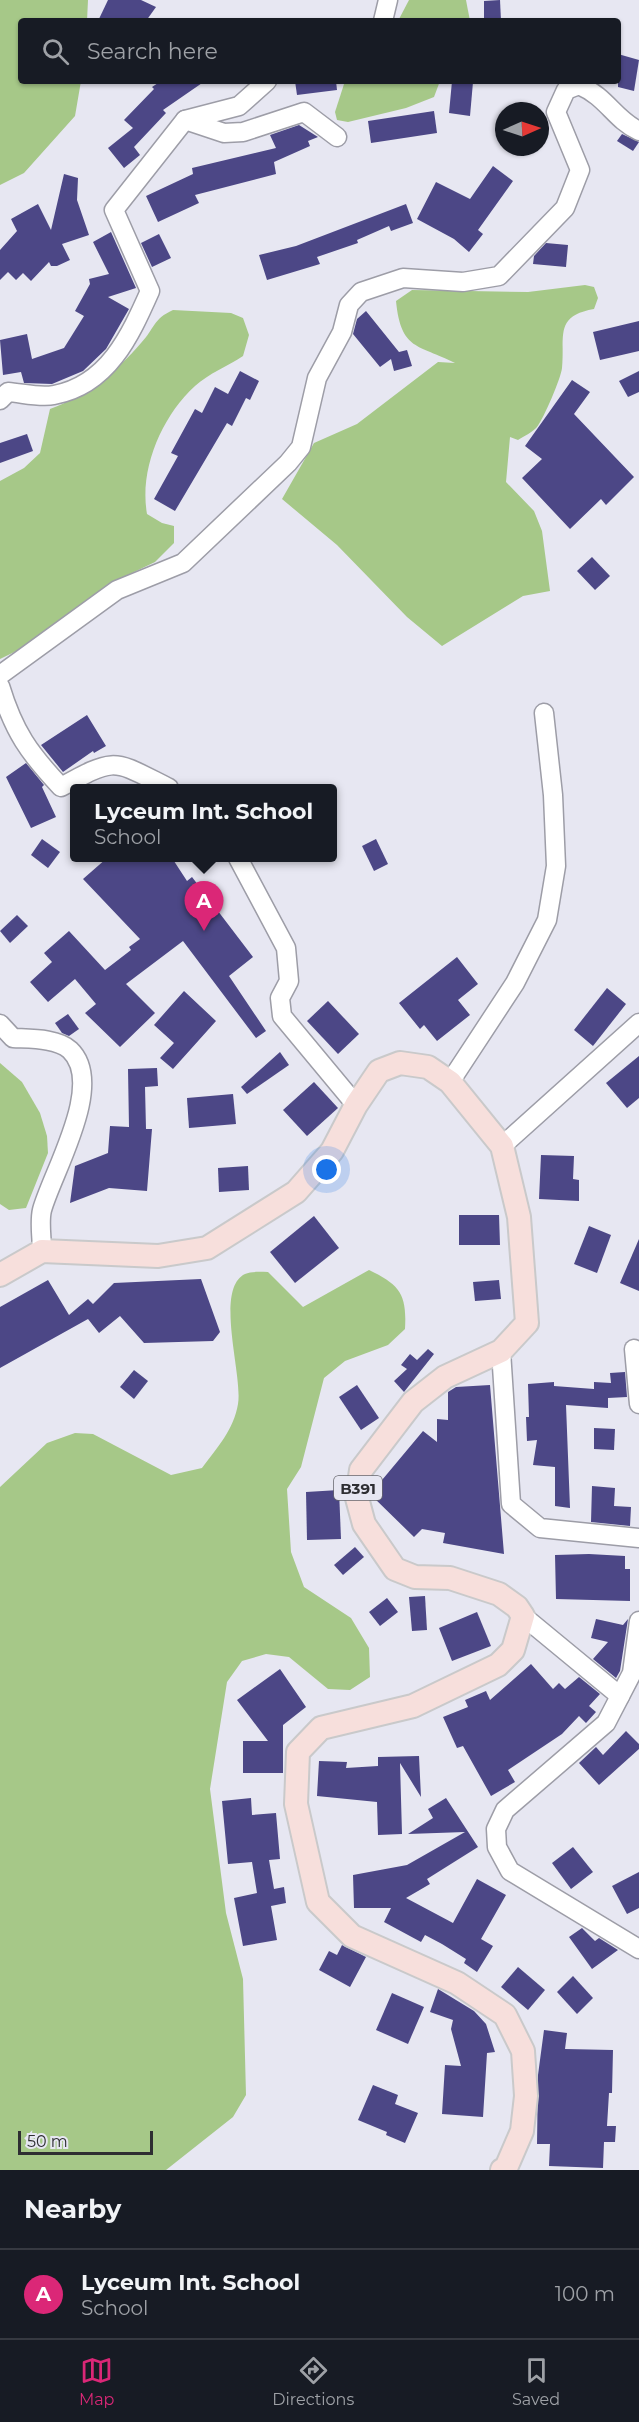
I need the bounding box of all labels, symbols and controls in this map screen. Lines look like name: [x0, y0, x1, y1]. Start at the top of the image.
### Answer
search box: [18, 18, 621, 84]
icon: search: [39, 35, 72, 68]
text: Search here: [87, 38, 218, 65]
north arrow: [495, 102, 549, 156]
popup: [70, 784, 337, 862]
text: Lyceum Int. School: [94, 798, 313, 825]
text: School: [94, 825, 161, 849]
pin: A: [184, 882, 224, 931]
your location: [312, 1155, 341, 1184]
road number: B391: [334, 1476, 382, 1500]
scale bar: [18, 2128, 153, 2156]
text: 50 m: [27, 2132, 68, 2151]
text: Nearby: [24, 2193, 121, 2225]
text: Lyceum Int. School: [81, 2269, 300, 2296]
text: A: [36, 2282, 51, 2306]
text: 100 m: [555, 2282, 615, 2306]
text: School: [81, 2296, 148, 2320]
tab: Map: [79, 2354, 114, 2409]
tab: Directions: [272, 2354, 354, 2409]
tab: Saved: [512, 2354, 560, 2409]

